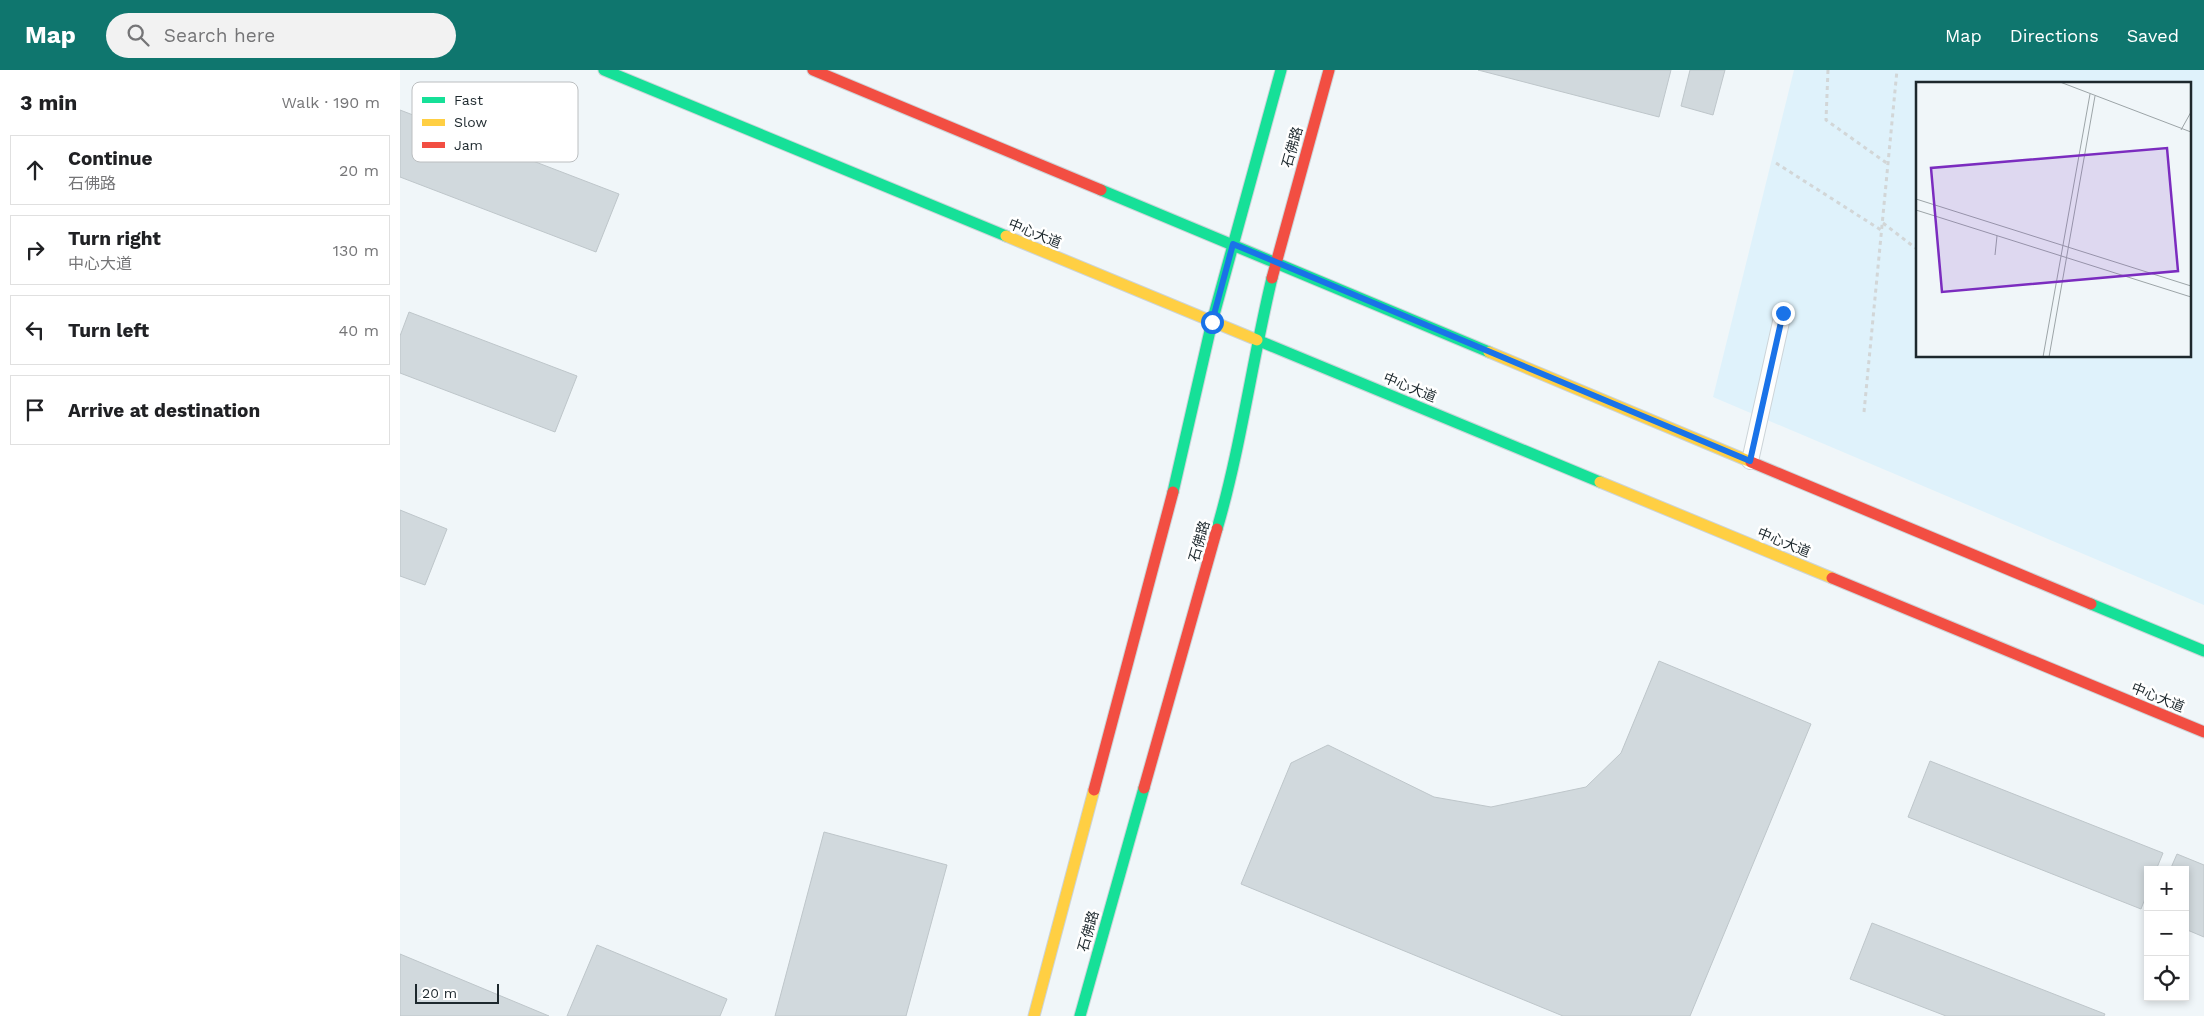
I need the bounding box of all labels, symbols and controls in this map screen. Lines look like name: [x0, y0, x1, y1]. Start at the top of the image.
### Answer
search box: [106, 13, 456, 58]
text: Map: [25, 21, 76, 49]
icon: search: [124, 21, 152, 49]
text: Search here: [164, 24, 275, 47]
text: Map: [1945, 25, 1982, 46]
text: Directions: [2010, 25, 2099, 46]
text: Saved: [2127, 25, 2179, 46]
legend: [412, 82, 578, 162]
inset map: [1916, 82, 2192, 358]
text: 3 min: [20, 90, 77, 115]
text: Fast: [454, 92, 483, 108]
text: Walk · 190 m: [282, 93, 380, 112]
text: Slow: [454, 114, 487, 130]
street label: 石佛路: [1279, 125, 1305, 169]
text: Jam: [454, 137, 483, 153]
text: Continue: [68, 147, 152, 170]
icon: ahead: [21, 156, 49, 184]
text: 20 m: [339, 161, 379, 180]
text: 石佛路: [68, 174, 116, 193]
street label: 中心大道: [1006, 215, 1064, 251]
text: Turn right: [68, 227, 161, 250]
icon: right: [21, 236, 49, 264]
text: 130 m: [333, 241, 379, 260]
text: 中心大道: [68, 254, 132, 273]
route end: [1772, 302, 1795, 325]
route start: [1201, 311, 1224, 334]
icon: left: [21, 316, 49, 344]
text: Turn left: [68, 319, 149, 342]
text: 40 m: [339, 321, 379, 340]
street label: 中心大道: [1381, 369, 1439, 405]
icon: arrive: [21, 396, 49, 424]
text: Arrive at destination: [68, 399, 260, 422]
street label: 石佛路: [1186, 519, 1212, 563]
street label: 中心大道: [1755, 524, 1813, 560]
street label: 中心大道: [2129, 679, 2187, 715]
map controls: [2144, 866, 2189, 1001]
button: +: [2144, 866, 2189, 911]
street label: 石佛路: [1075, 909, 1101, 953]
button: −: [2144, 911, 2189, 956]
button: locate: [2144, 956, 2189, 1001]
scale bar: [415, 981, 499, 1004]
text: 20 m: [422, 985, 457, 1001]

